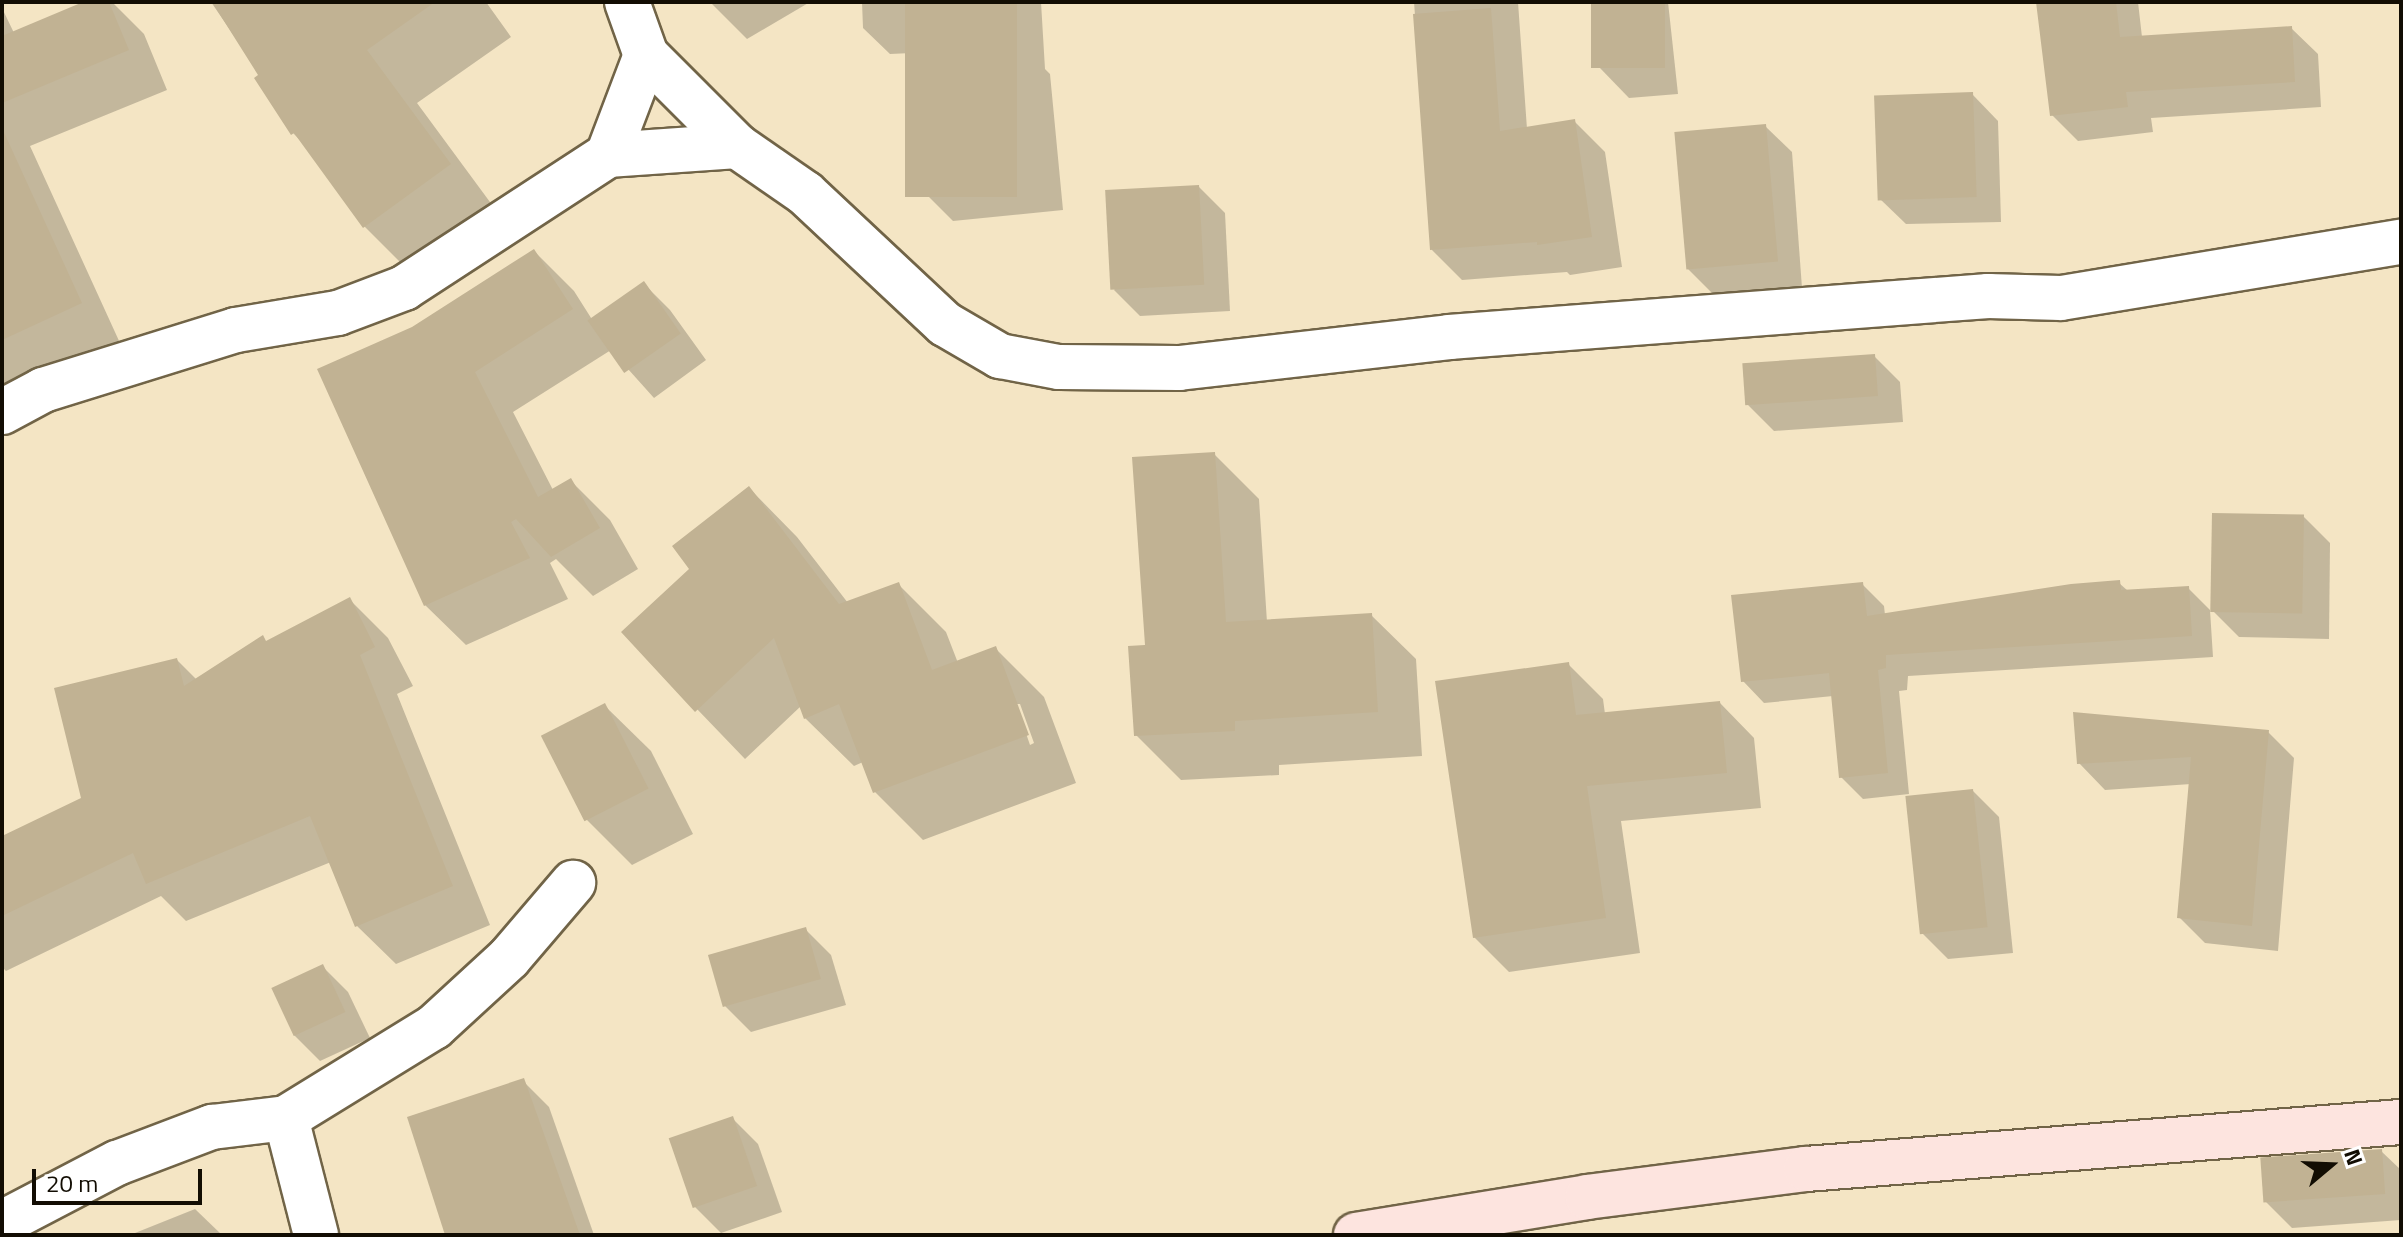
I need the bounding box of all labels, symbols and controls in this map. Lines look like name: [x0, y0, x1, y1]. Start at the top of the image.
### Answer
north arrow: [2291, 1125, 2371, 1205]
text: N: [2335, 1144, 2372, 1170]
scale bar: [36, 1153, 206, 1203]
text: 20 m: [46, 1165, 98, 1201]

